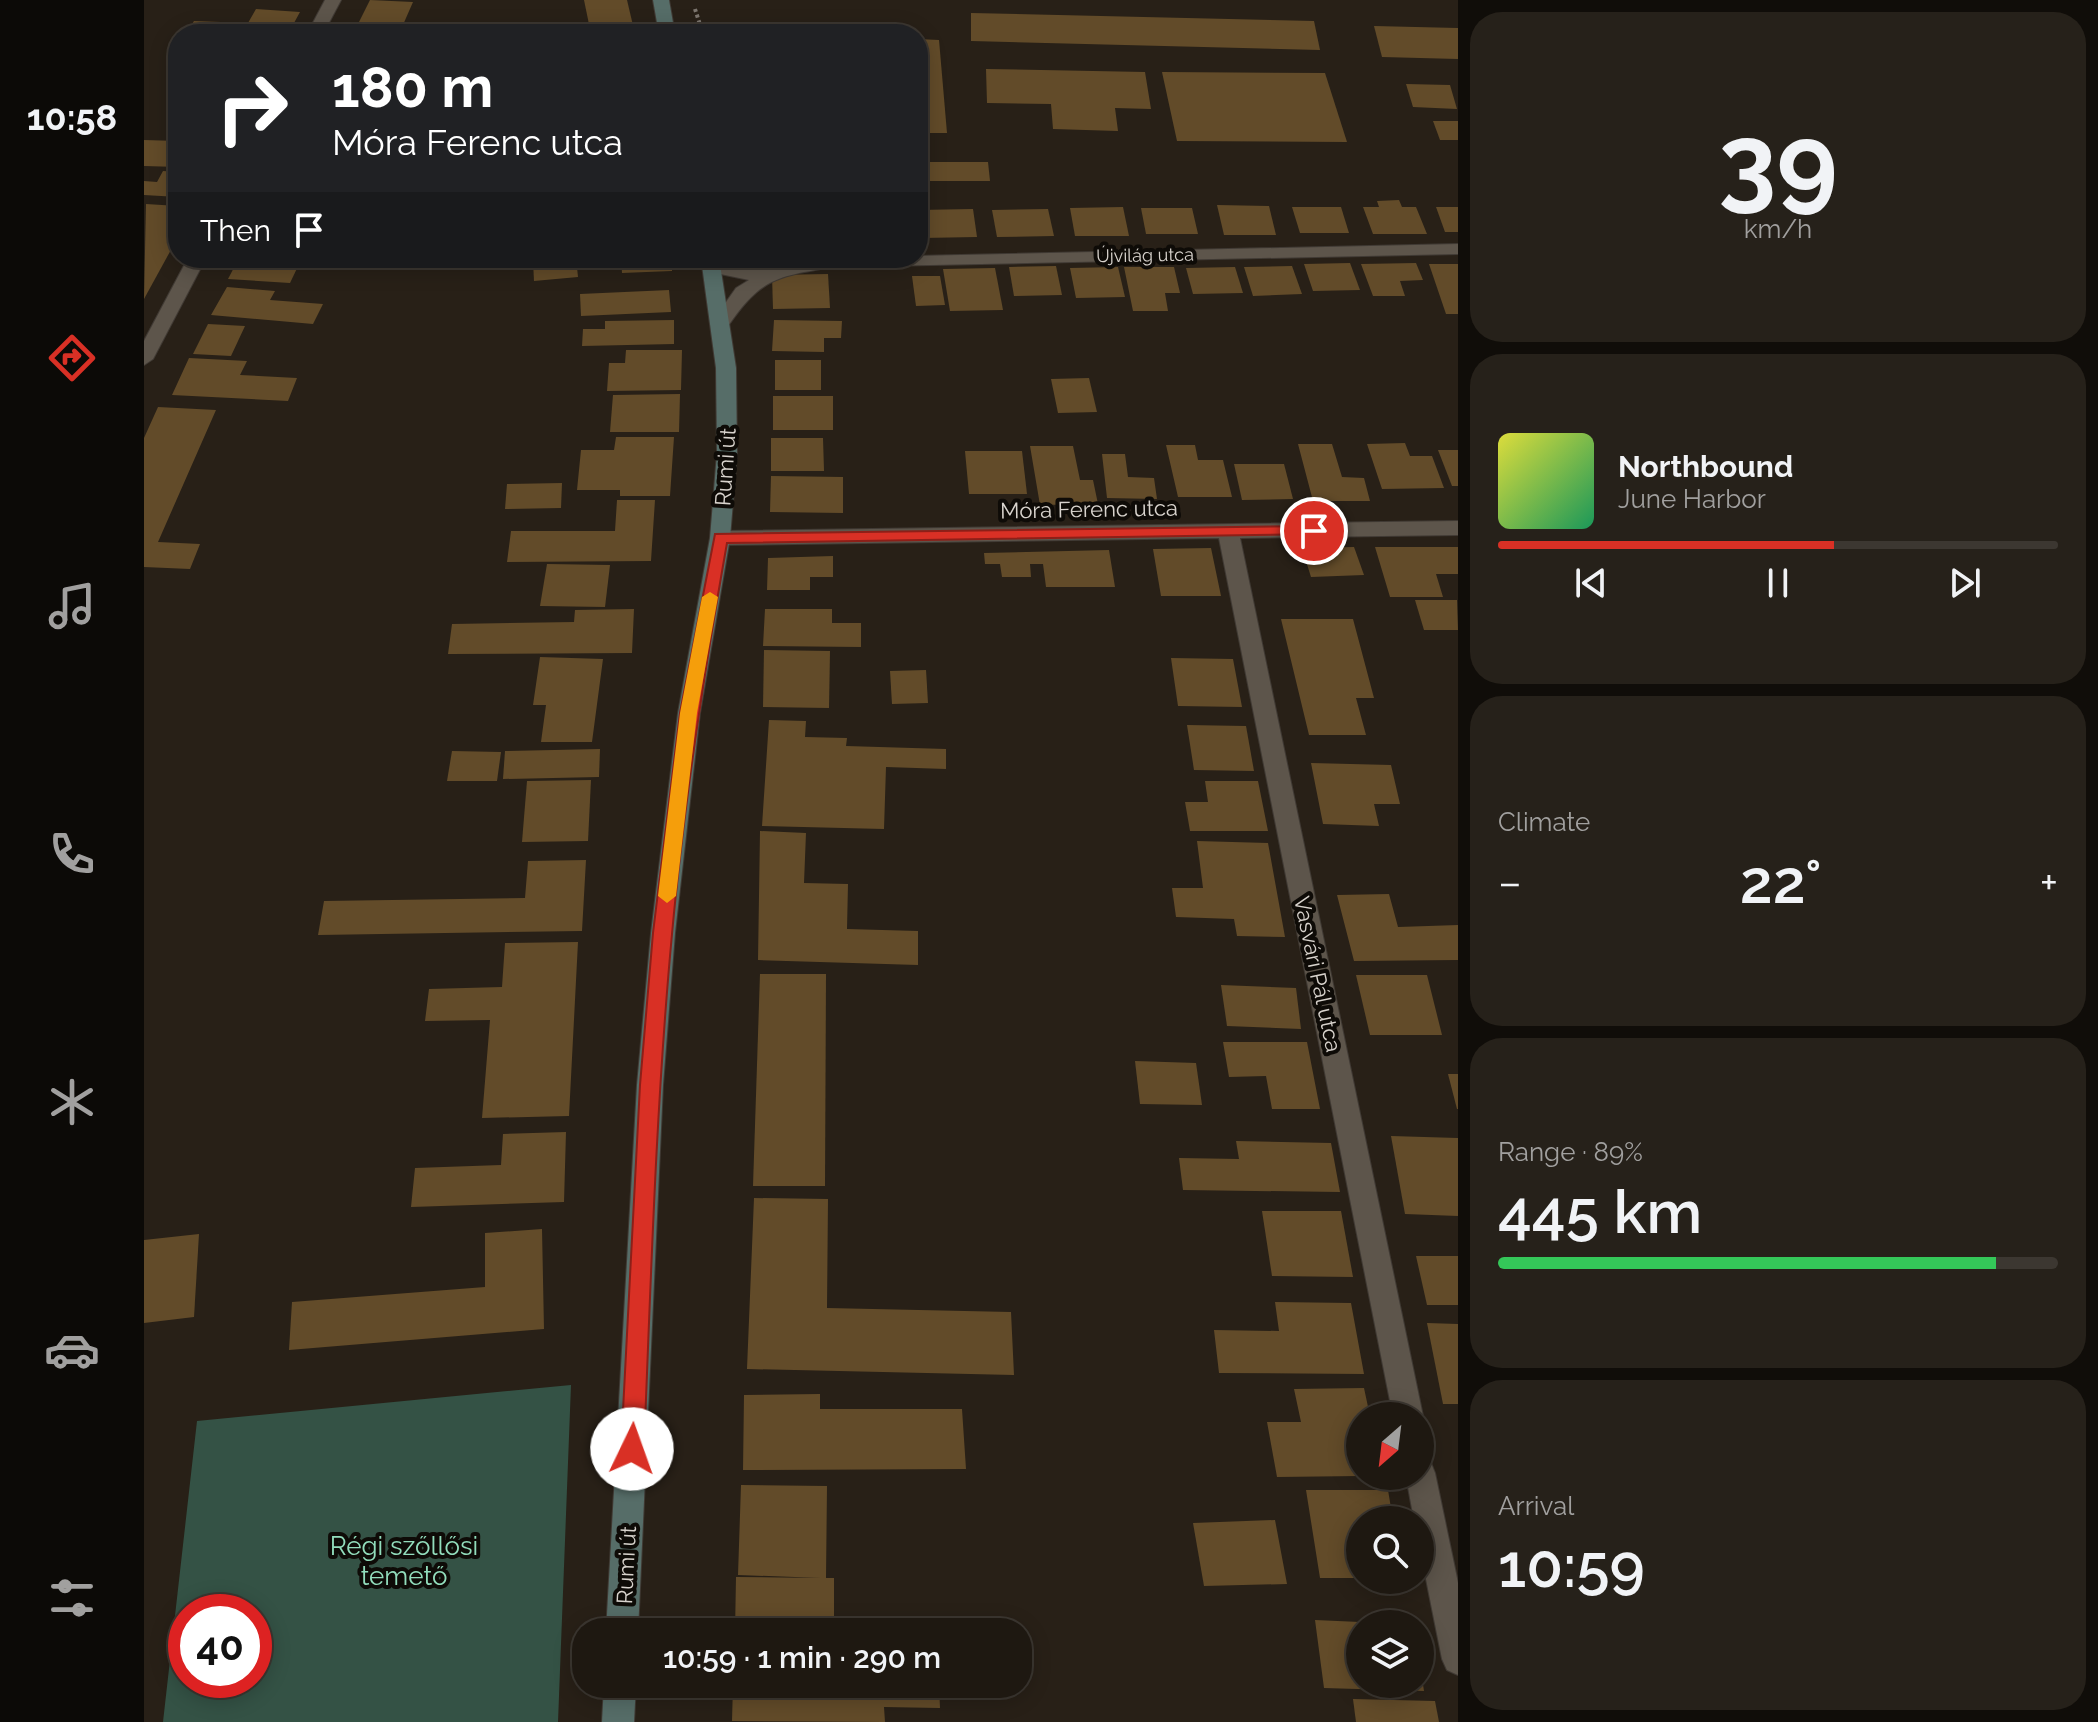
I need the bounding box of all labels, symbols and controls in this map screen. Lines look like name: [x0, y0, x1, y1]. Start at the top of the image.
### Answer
text: 180 m: [332, 54, 493, 120]
icon: right: [200, 56, 304, 160]
text: 10:58: [27, 96, 117, 138]
text: 39: [1718, 101, 1838, 223]
text: Móra Ferenc utca: [332, 121, 623, 163]
icon: arrive: [287, 208, 331, 252]
text: Then: [200, 213, 271, 248]
text: km/h: [1744, 214, 1812, 244]
street label: Újvilág utca: [1096, 243, 1194, 266]
icon: directions: [44, 330, 100, 386]
street label: Rumi út: [709, 426, 741, 507]
text: Northbound: [1618, 449, 1793, 484]
text: June Harbor: [1618, 484, 1766, 514]
street label: Móra Ferenc utca: [1000, 494, 1178, 524]
pin: [1280, 497, 1348, 565]
icon: arrive: [1292, 509, 1336, 553]
icon: previous: [1569, 561, 1613, 605]
icon: pause: [1756, 561, 1800, 605]
icon: next: [1943, 561, 1987, 605]
icon: music: [44, 578, 100, 634]
text: Climate: [1498, 807, 1590, 837]
icon: phone: [44, 826, 100, 882]
text: 22°: [1740, 847, 1822, 917]
text: −: [1498, 857, 1522, 908]
text: +: [2040, 857, 2058, 908]
street label: Vasvári Pál utca: [1289, 894, 1347, 1054]
icon: climate: [44, 1074, 100, 1130]
text: Range · 89%: [1498, 1137, 1643, 1167]
text: 445 km: [1498, 1177, 1702, 1247]
icon: car: [44, 1322, 100, 1378]
north arrow: [1346, 1402, 1434, 1490]
map controls: [1346, 1402, 1434, 1698]
position arrow: [590, 1407, 674, 1491]
text: Arrival: [1498, 1491, 1574, 1521]
button: search: [1346, 1506, 1434, 1594]
street label: Rumi út: [611, 1525, 641, 1605]
park label: Régi szőllősi temető: [330, 1531, 478, 1591]
text: 10:59: [1498, 1531, 1645, 1601]
icon: filters: [44, 1570, 100, 1626]
speed limit sign: 40: [168, 1594, 272, 1698]
button: layers: [1346, 1610, 1434, 1698]
text: 10:59 · 1 min · 290 m: [663, 1640, 941, 1675]

